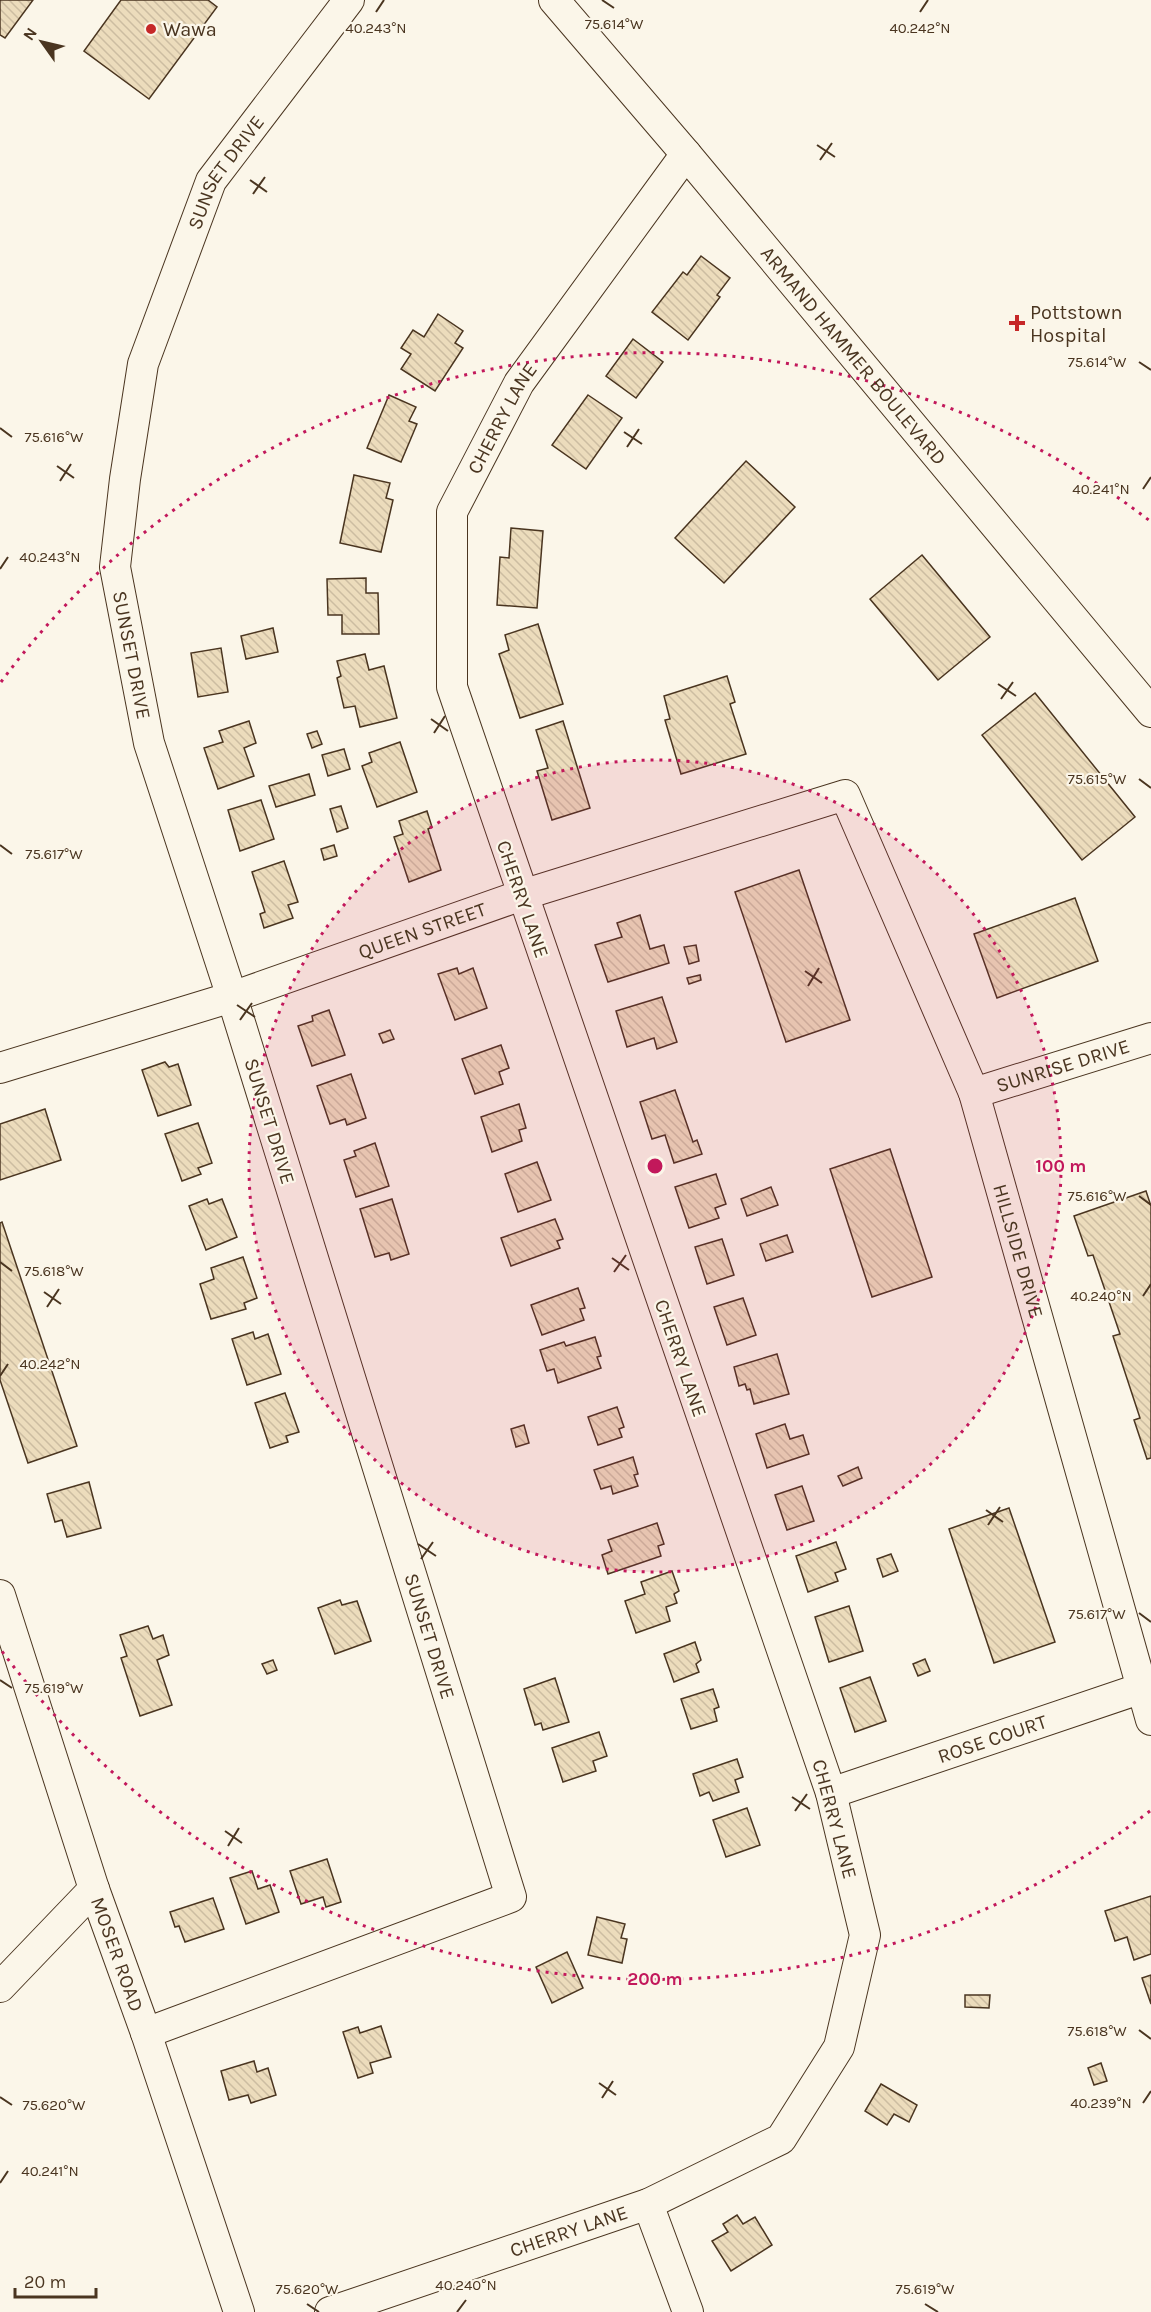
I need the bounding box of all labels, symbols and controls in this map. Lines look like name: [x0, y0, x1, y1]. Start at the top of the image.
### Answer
north arrow: [12, 12, 72, 72]
text: 75.614°W: [585, 15, 644, 33]
place label: Wawa: [163, 18, 217, 41]
text: 40.243°N: [345, 19, 407, 37]
text: 40.242°N: [889, 19, 951, 37]
marker: Wawa: [144, 22, 158, 36]
text: N: [19, 24, 41, 44]
street label: SUNSET DRIVE: [183, 111, 269, 233]
street label: ARMAND HAMMER BOULEVARD: [756, 242, 951, 470]
place label: Pottstown Hospital: [1030, 301, 1123, 347]
marker: Pottstown Hospital: [1008, 314, 1026, 332]
text: 75.614°W: [1068, 353, 1127, 371]
street label: CHERRY LANE: [463, 358, 542, 478]
text: 75.616°W: [25, 428, 84, 446]
text: 40.241°N: [1072, 480, 1130, 498]
text: 40.243°N: [19, 548, 81, 566]
street label: SUNSET DRIVE: [108, 589, 155, 721]
text: 75.615°W: [1068, 770, 1127, 788]
street label: CHERRY LANE: [492, 837, 553, 961]
text: 75.617°W: [25, 845, 83, 863]
street label: QUEEN STREET: [355, 898, 489, 964]
street label: SUNRISE DRIVE: [993, 1034, 1132, 1097]
street label: SUNSET DRIVE: [239, 1055, 300, 1187]
text: 100 m: [1036, 1155, 1086, 1177]
centre of rings: [645, 1156, 665, 1176]
street label: HILLSIDE DRIVE: [988, 1181, 1048, 1321]
text: 75.616°W: [1068, 1187, 1127, 1205]
text: 75.618°W: [24, 1262, 84, 1280]
text: 40.240°N: [1070, 1287, 1132, 1305]
street label: CHERRY LANE: [650, 1296, 711, 1420]
text: 40.242°N: [19, 1355, 81, 1373]
street label: SUNSET DRIVE: [399, 1570, 460, 1702]
text: 75.617°W: [1068, 1605, 1126, 1623]
text: 75.619°W: [25, 1679, 84, 1697]
street label: ROSE COURT: [935, 1710, 1050, 1768]
street label: CHERRY LANE: [808, 1757, 862, 1881]
street label: MOSER ROAD: [86, 1894, 148, 2015]
text: 200 m: [627, 1968, 683, 1990]
text: 75.618°W: [1067, 2022, 1127, 2040]
text: 40.239°N: [1070, 2094, 1132, 2112]
text: 75.620°W: [23, 2096, 86, 2114]
text: 40.241°N: [21, 2162, 79, 2180]
street label: CHERRY LANE: [507, 2201, 631, 2262]
scale bar: [15, 2261, 96, 2299]
text: 20 m: [24, 2271, 66, 2293]
text: 40.240°N: [435, 2276, 497, 2294]
text: 75.620°W: [276, 2280, 339, 2298]
text: 75.619°W: [896, 2280, 955, 2298]

